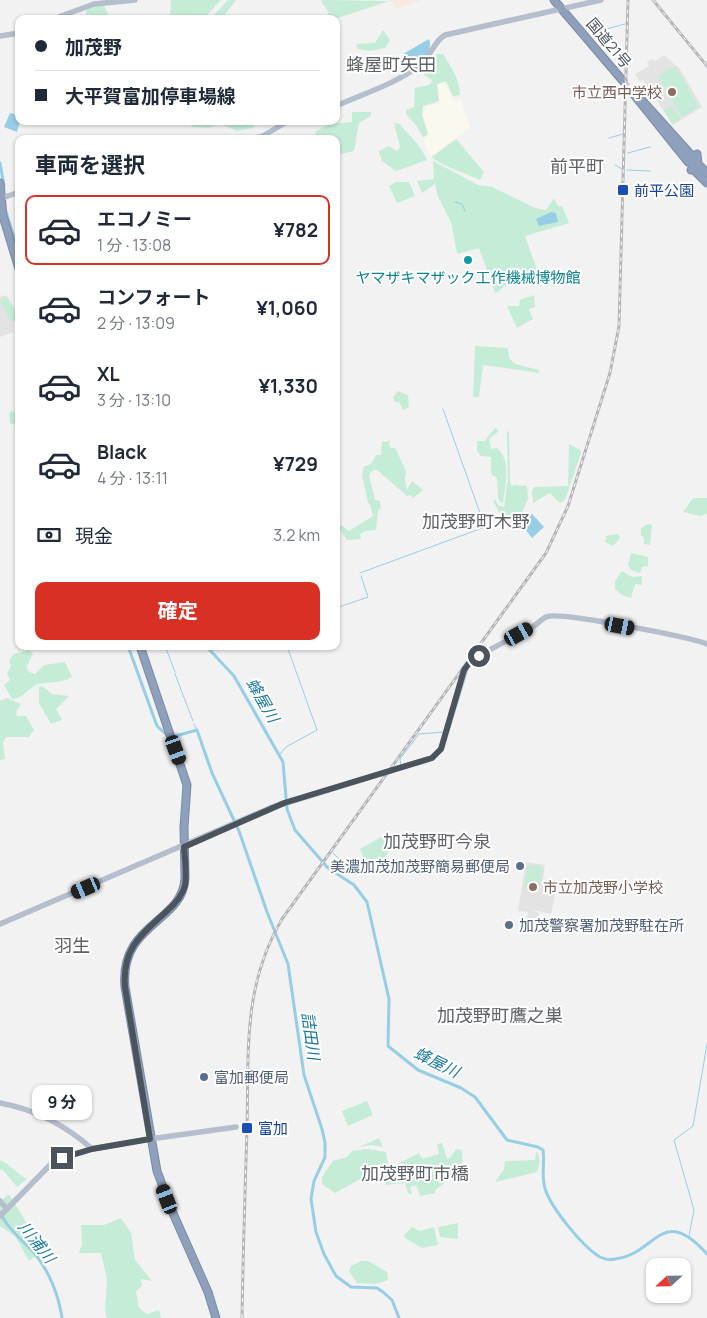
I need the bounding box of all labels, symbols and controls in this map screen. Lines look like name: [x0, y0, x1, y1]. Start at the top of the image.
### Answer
street label: 国道21号: [582, 13, 636, 73]
text: 加茂野: [65, 34, 122, 60]
district label: 蜂屋町矢田: [346, 52, 436, 76]
place label: 市立西中学校: [572, 82, 662, 103]
text: 大平賀富加停車場線: [65, 83, 236, 109]
marker: 市立西中学校: [666, 86, 678, 98]
text: 車両を選択: [35, 150, 145, 180]
district label: 前平町: [550, 154, 604, 178]
place label: 前平公園: [634, 180, 694, 201]
marker: 前平公園: [616, 183, 630, 197]
text: エコノミー: [97, 206, 192, 232]
icon: car: [37, 208, 82, 253]
text: ¥782: [273, 217, 318, 243]
text: 1 分 · 13:08: [97, 234, 171, 256]
marker: ヤマザキマザック工作機械博物館: [462, 254, 474, 266]
place label: ヤマザキマザック工作機械博物館: [355, 267, 581, 288]
text: コンフォート: [97, 284, 210, 310]
icon: car: [37, 286, 82, 331]
text: ¥1,060: [256, 295, 318, 321]
text: 2 分 · 13:09: [97, 312, 175, 334]
text: XL: [97, 361, 120, 387]
icon: car: [37, 364, 82, 409]
text: ¥1,330: [258, 373, 318, 399]
text: 3 分 · 13:10: [97, 389, 171, 411]
text: Black: [97, 439, 146, 465]
icon: car: [37, 442, 82, 487]
text: ¥729: [273, 451, 318, 477]
text: 4 分 · 13:11: [97, 467, 168, 489]
district label: 加茂野町木野: [422, 509, 530, 533]
icon: cash: [35, 521, 63, 549]
text: 現金: [75, 523, 113, 549]
text: 3.2 km: [273, 524, 320, 546]
button: 確定: [35, 582, 320, 640]
car: [603, 616, 636, 636]
car: [502, 620, 535, 648]
route start: [468, 645, 490, 667]
water label: 蜂屋川: [241, 674, 286, 728]
car: [163, 733, 188, 767]
district label: 加茂野町今泉: [383, 829, 491, 853]
place label: 美濃加茂加茂野簡易郵便局: [330, 856, 510, 877]
marker: 美濃加茂加茂野簡易郵便局: [514, 860, 526, 872]
car: [69, 875, 102, 901]
place label: 市立加茂野小学校: [543, 877, 663, 898]
marker: 市立加茂野小学校: [527, 881, 539, 893]
place label: 加茂警察署加茂野駐在所: [519, 915, 684, 936]
marker: 加茂警察署加茂野駐在所: [503, 919, 515, 931]
district label: 羽生: [54, 933, 90, 957]
district label: 加茂野町鷹之巣: [437, 1003, 563, 1027]
water label: 詰田川: [297, 1011, 326, 1063]
water label: 蜂屋川: [411, 1042, 465, 1083]
place label: 富加郵便局: [214, 1067, 289, 1088]
marker: 富加郵便局: [198, 1071, 210, 1083]
callout: 9 分: [32, 1086, 92, 1120]
text: 9 分: [47, 1091, 77, 1113]
place label: 富加: [258, 1118, 288, 1139]
marker: 富加: [240, 1121, 254, 1135]
route end: [51, 1147, 73, 1169]
district label: 加茂野町市橋: [361, 1161, 469, 1185]
car: [154, 1182, 179, 1216]
water label: 川浦川: [13, 1216, 62, 1269]
north arrow: [646, 1258, 691, 1302]
map controls: [646, 1258, 691, 1303]

